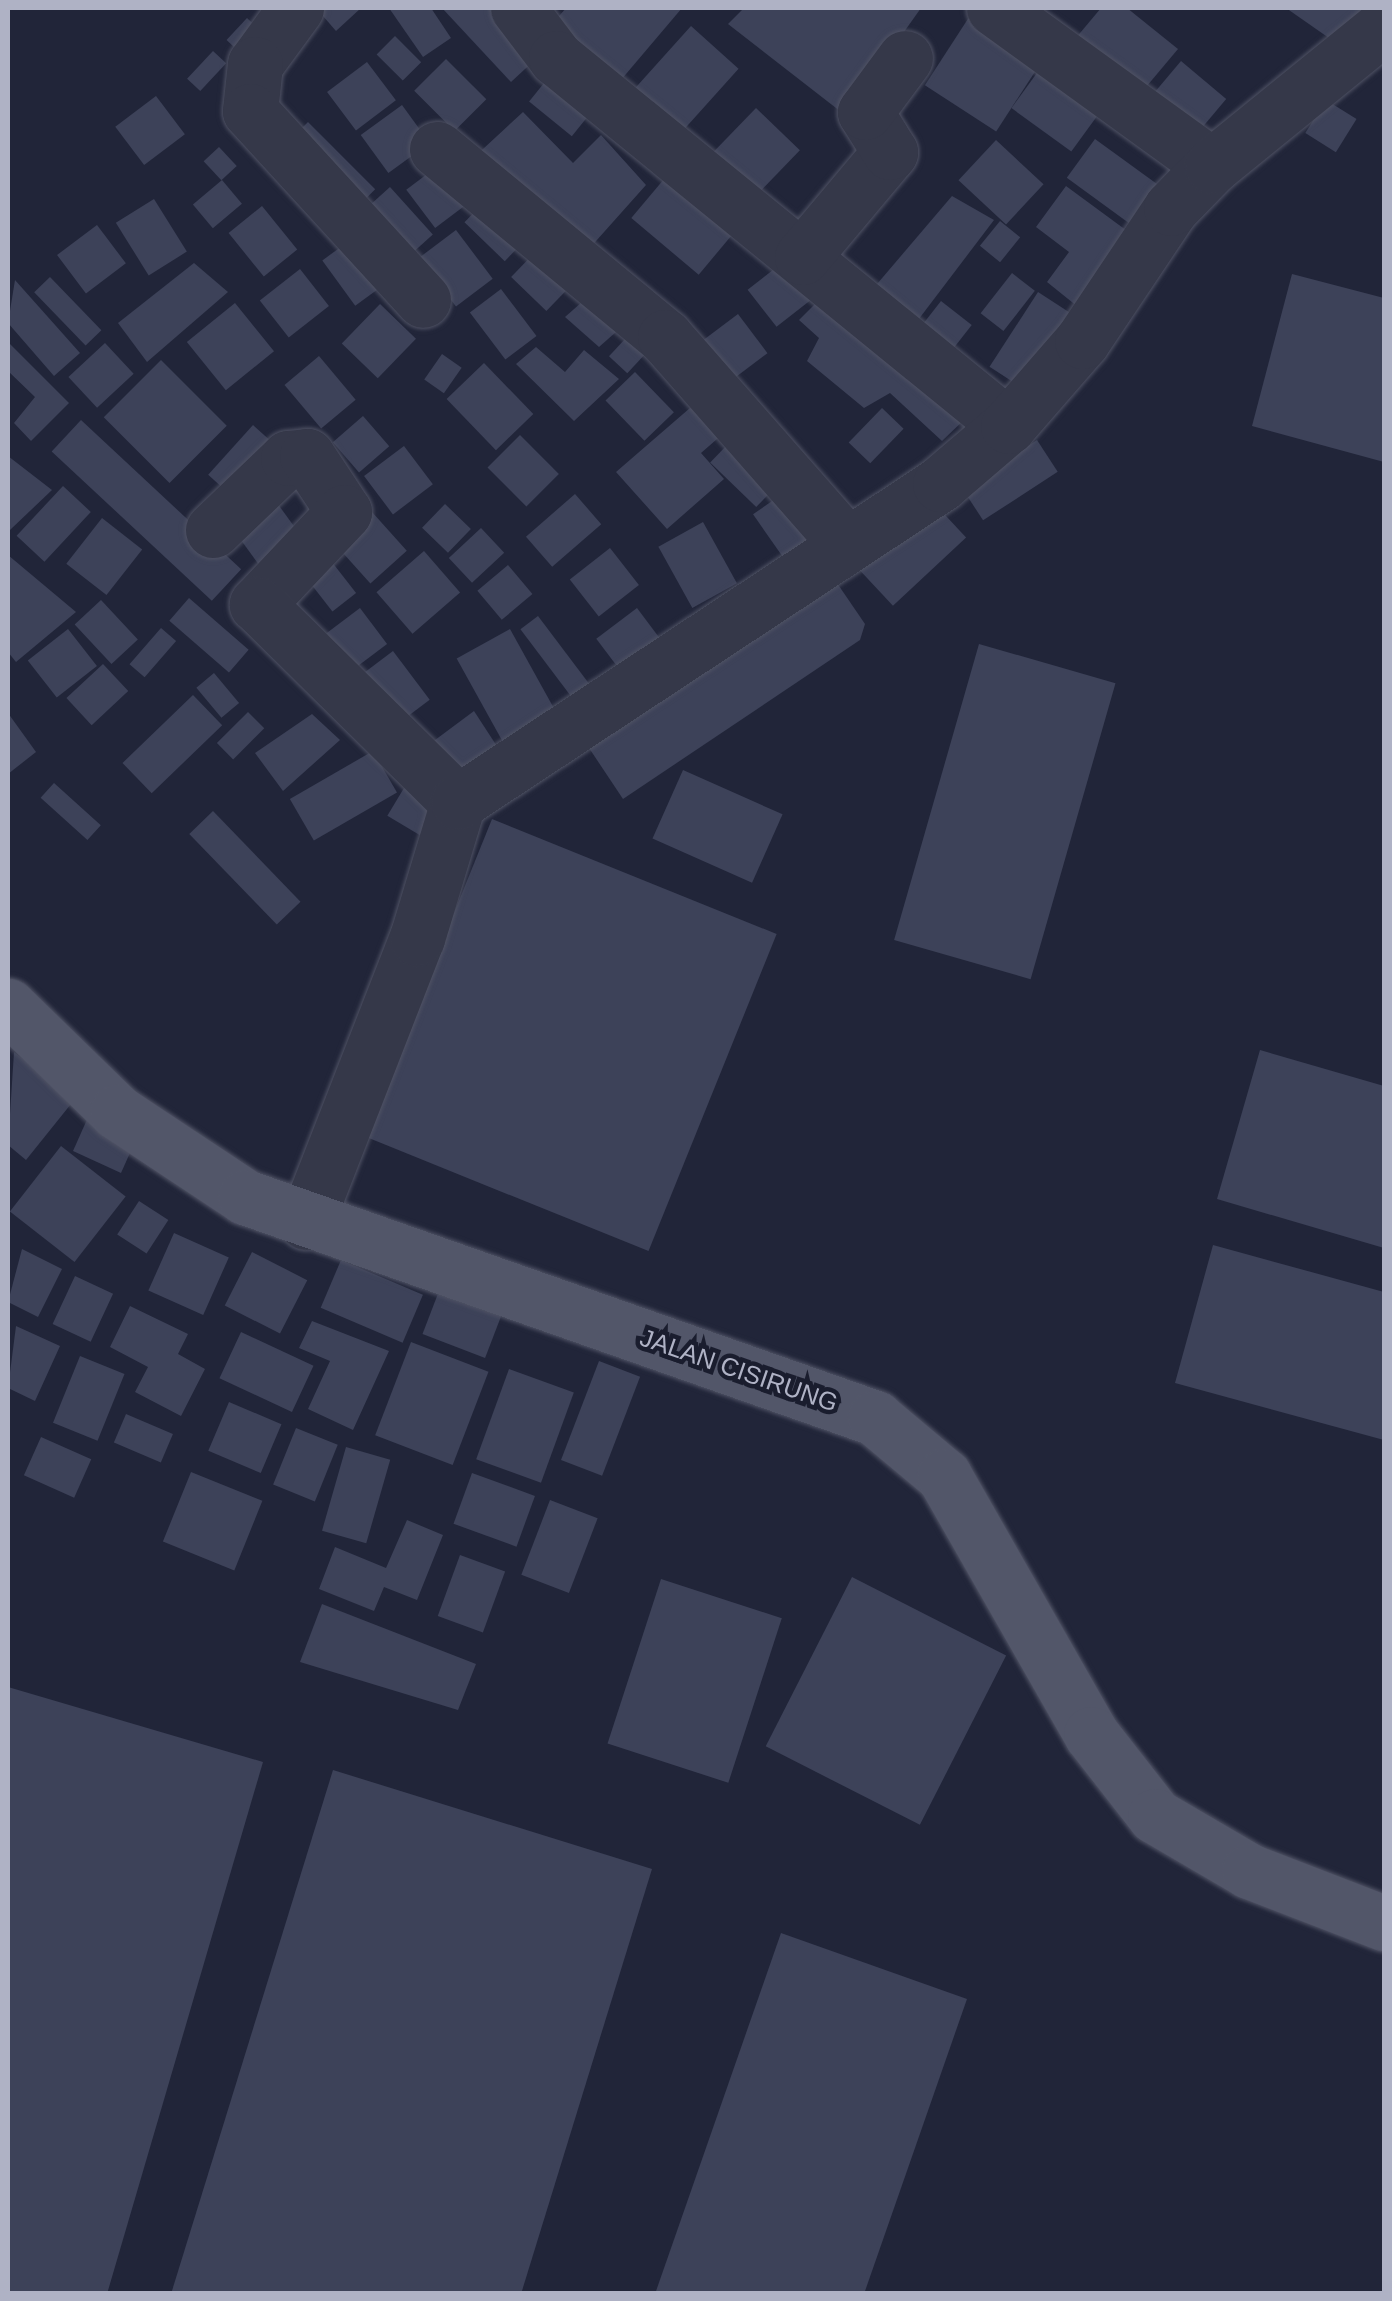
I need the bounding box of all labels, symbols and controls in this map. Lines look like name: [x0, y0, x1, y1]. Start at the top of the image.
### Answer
street label: JALAN CISIRUNG: [636, 1322, 842, 1418]

